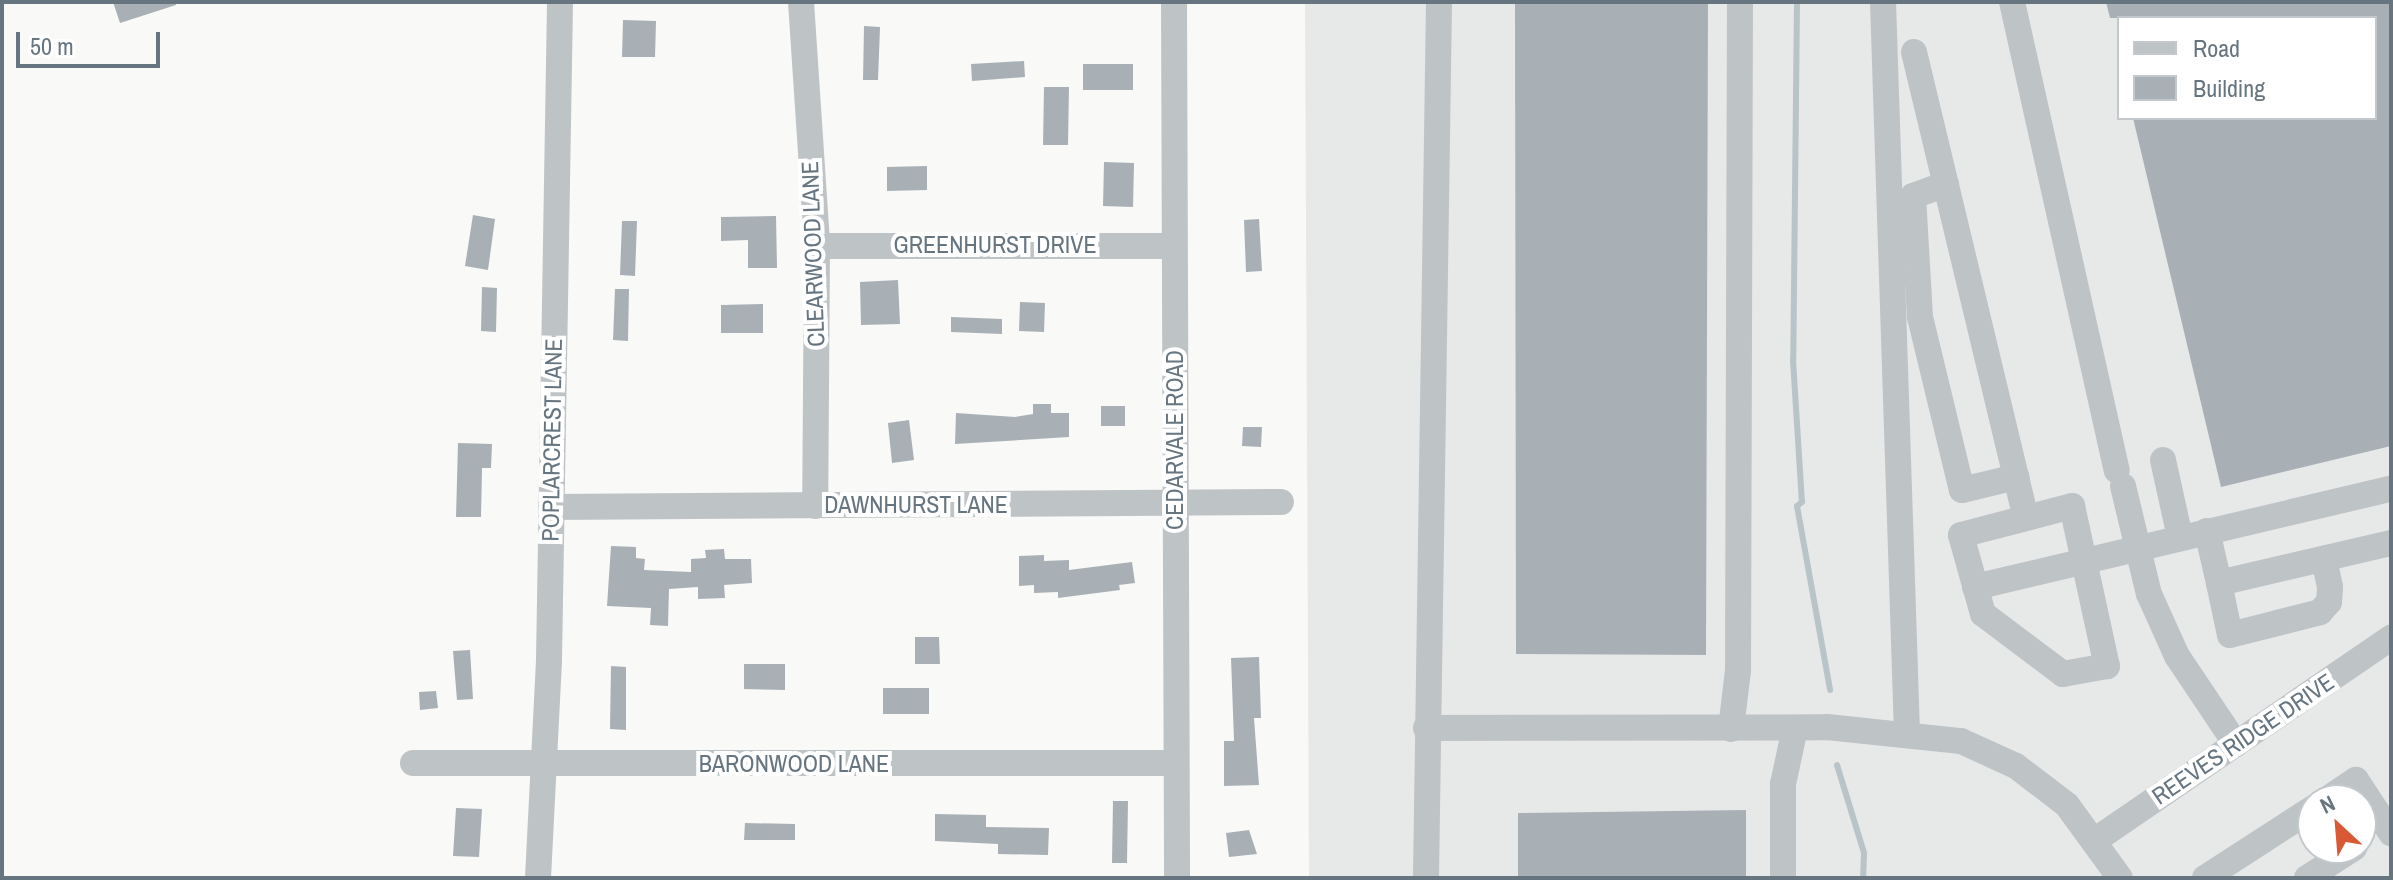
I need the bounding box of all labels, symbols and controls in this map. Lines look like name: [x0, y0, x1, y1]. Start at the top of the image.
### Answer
scale bar: [20, 16, 164, 66]
legend: [2117, 16, 2377, 120]
text: 50 m: [30, 30, 74, 62]
text: Road: [2193, 32, 2240, 64]
text: Building: [2193, 72, 2265, 104]
street label: CLEARWOOD LANE: [795, 161, 831, 347]
street label: GREENHURST DRIVE: [893, 231, 1097, 259]
street label: POPLARCREST LANE: [536, 338, 568, 542]
street label: CEDARVALE ROAD: [1161, 350, 1189, 530]
street label: DAWNHURST LANE: [824, 491, 1008, 519]
street label: REEVES RIDGE DRIVE: [2147, 667, 2339, 811]
street label: BARONWOOD LANE: [699, 750, 889, 778]
north arrow: [2297, 784, 2377, 864]
text: N: [2315, 788, 2340, 821]

